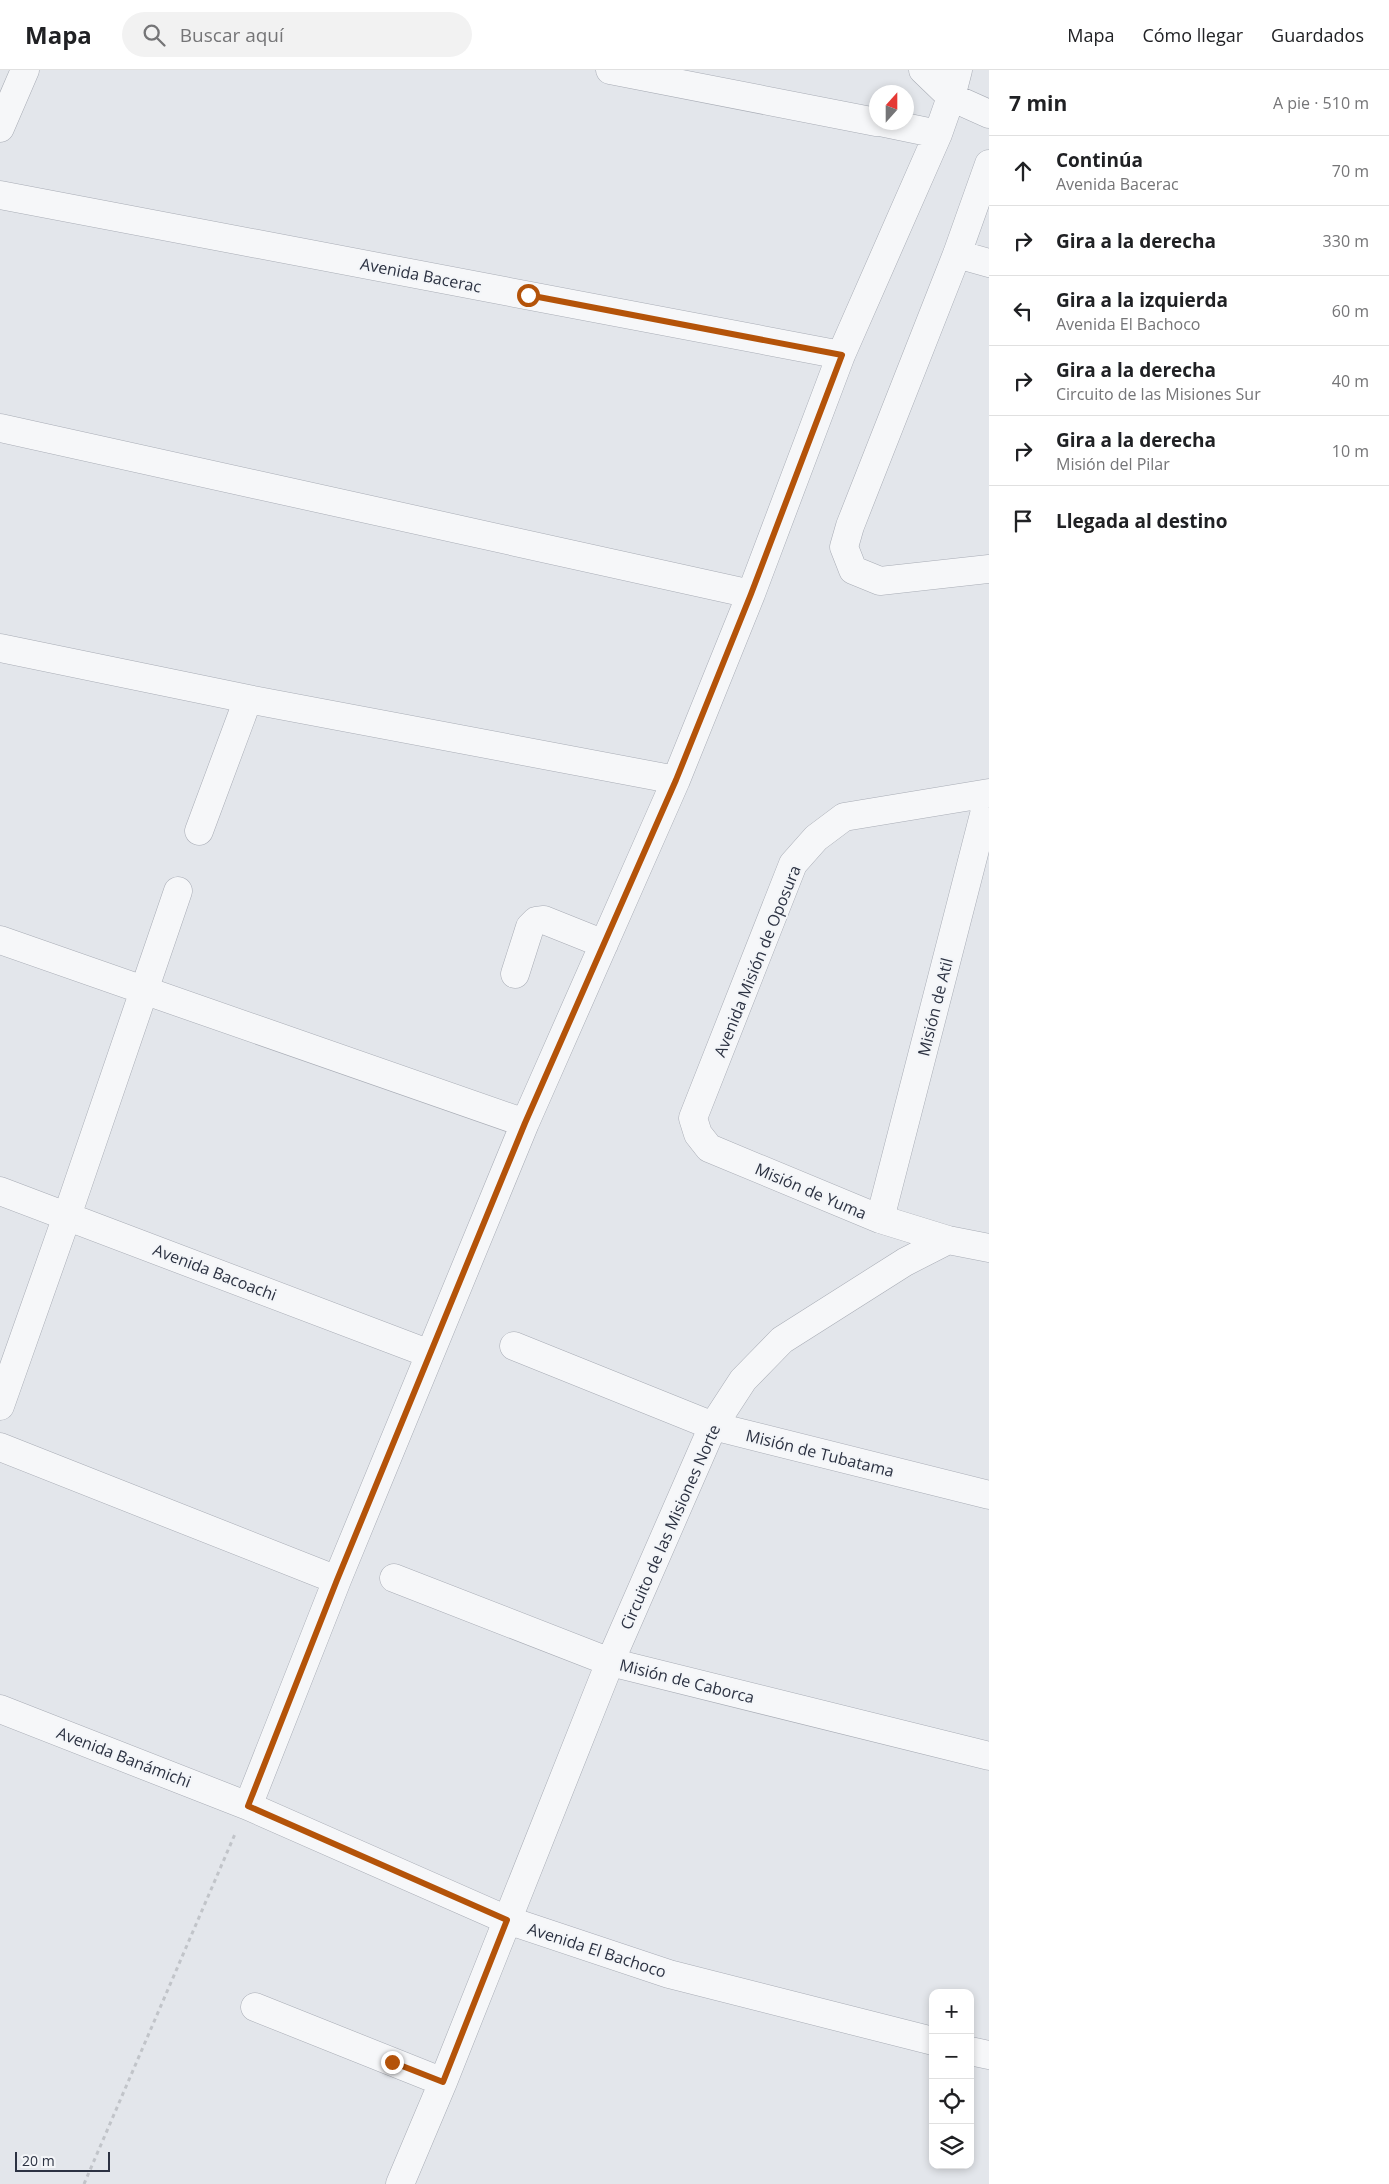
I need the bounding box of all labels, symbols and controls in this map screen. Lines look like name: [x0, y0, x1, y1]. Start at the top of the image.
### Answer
search box: [122, 12, 472, 57]
text: Mapa: [25, 18, 92, 51]
icon: search: [140, 21, 168, 49]
text: Buscar aquí: [180, 22, 284, 48]
text: Mapa: [1067, 23, 1114, 47]
text: Cómo llegar: [1142, 23, 1243, 47]
text: Guardados: [1271, 23, 1364, 47]
north arrow: [869, 85, 914, 130]
text: 7 min: [1009, 89, 1067, 117]
text: A pie · 510 m: [1273, 92, 1369, 114]
text: Continúa: [1056, 147, 1143, 173]
icon: ahead: [1009, 157, 1037, 185]
text: 70 m: [1332, 160, 1369, 182]
text: Avenida Bacerac: [1056, 173, 1179, 195]
icon: right: [1009, 227, 1037, 255]
text: Gira a la derecha: [1056, 228, 1216, 254]
text: 330 m: [1323, 230, 1369, 252]
street label: Avenida Bacerac: [359, 252, 484, 298]
route start: [517, 284, 540, 307]
text: Gira a la izquierda: [1056, 287, 1228, 313]
icon: left: [1009, 297, 1037, 325]
text: 60 m: [1332, 300, 1369, 322]
text: Avenida El Bachoco: [1056, 313, 1200, 335]
text: Gira a la derecha: [1056, 357, 1216, 383]
icon: right: [1009, 367, 1037, 395]
text: 40 m: [1332, 370, 1369, 392]
text: Circuito de las Misiones Sur: [1056, 383, 1261, 405]
text: Gira a la derecha: [1056, 427, 1216, 453]
icon: right: [1009, 437, 1037, 465]
text: 10 m: [1332, 440, 1369, 462]
text: Misión del Pilar: [1056, 453, 1170, 475]
icon: arrive: [1009, 507, 1037, 535]
text: Llegada al destino: [1056, 508, 1228, 534]
street label: Avenida Misión de Oposura: [708, 862, 806, 1060]
street label: Misión de Atil: [912, 956, 958, 1058]
street label: Misión de Yuma: [752, 1158, 870, 1224]
street label: Avenida Bacoachi: [150, 1238, 280, 1306]
street label: Circuito de las Misiones Norte: [615, 1421, 725, 1633]
street label: Misión de Tubatama: [743, 1424, 897, 1482]
street label: Misión de Caborca: [617, 1654, 757, 1708]
street label: Avenida Banámichi: [54, 1721, 194, 1793]
street label: Avenida El Bachoco: [525, 1917, 669, 1983]
map controls: [929, 1989, 974, 2169]
button: +: [929, 1989, 974, 2034]
button: −: [929, 2034, 974, 2079]
route end: [381, 2051, 404, 2074]
button: locate: [929, 2079, 974, 2124]
button: layers: [929, 2124, 974, 2169]
scale bar: [15, 2149, 110, 2172]
text: 20 m: [22, 2151, 55, 2170]

